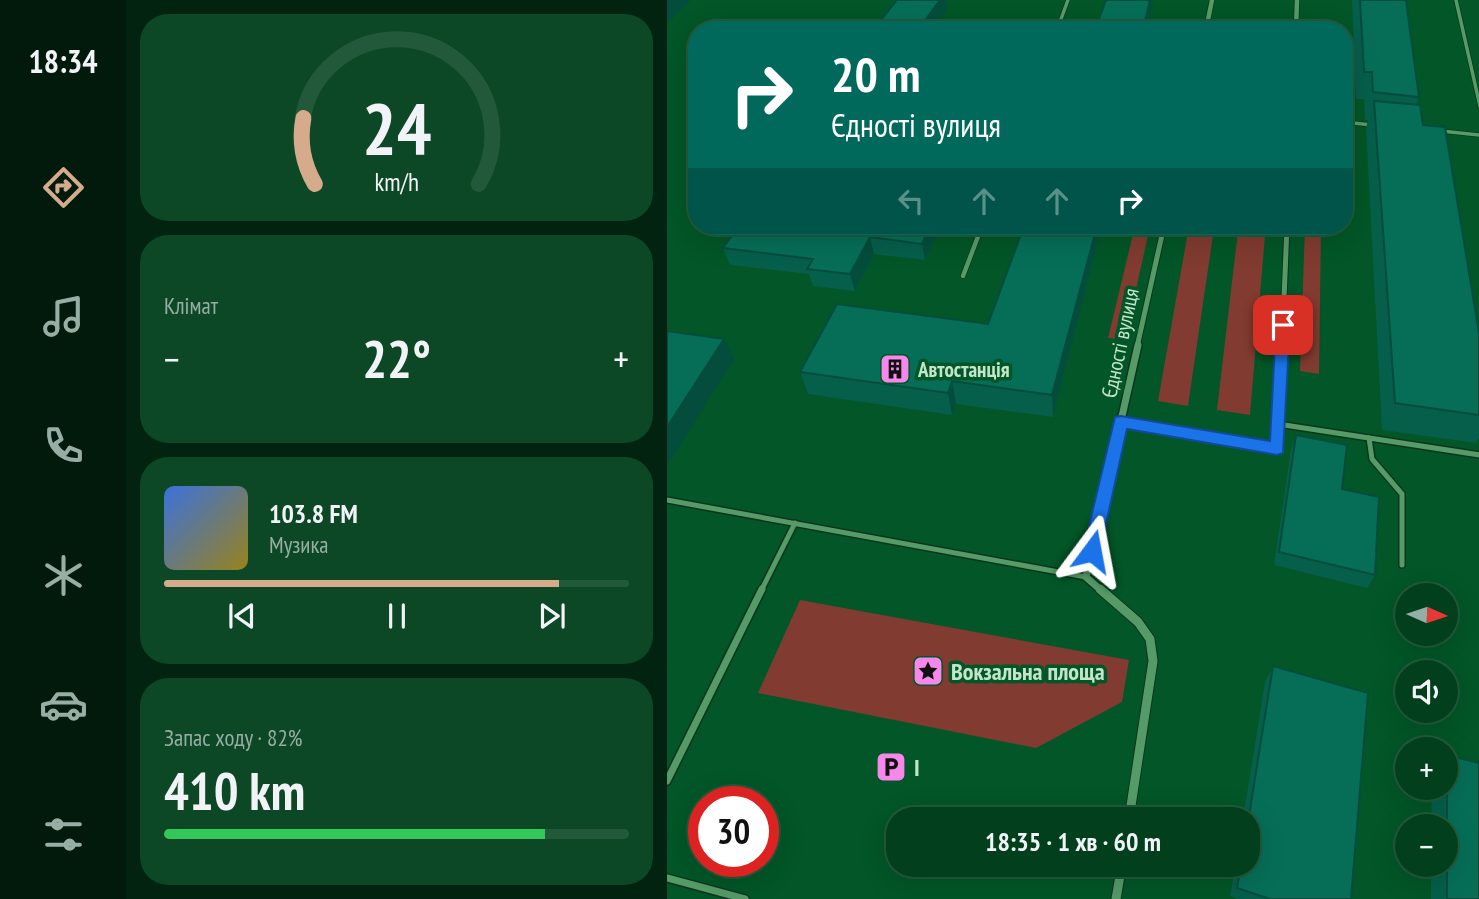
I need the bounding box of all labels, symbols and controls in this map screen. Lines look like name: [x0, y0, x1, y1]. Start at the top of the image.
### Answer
text: 18:34: [28, 40, 98, 82]
text: 20 m: [831, 42, 920, 106]
icon: right: [716, 49, 807, 140]
text: 24: [362, 80, 431, 174]
text: Єдності вулиця: [831, 104, 1001, 146]
icon: directions: [39, 163, 88, 212]
text: km/h: [374, 165, 419, 197]
icon: left: [892, 182, 930, 220]
icon: ahead: [965, 182, 1003, 220]
icon: ahead: [1038, 182, 1076, 220]
icon: right: [1111, 182, 1149, 220]
street label: Єдності вулиця: [1095, 286, 1145, 400]
text: Клімат: [164, 291, 218, 320]
icon: music: [39, 292, 88, 341]
pin: [1253, 295, 1313, 355]
icon: arrive: [1264, 306, 1302, 344]
text: 22°: [362, 325, 431, 392]
text: −: [164, 334, 180, 383]
text: +: [613, 334, 629, 383]
building icon: Автостанція: [878, 352, 912, 386]
place label: Автостанція: [917, 356, 1010, 383]
icon: phone: [39, 421, 88, 470]
text: 103.8 FM: [269, 497, 358, 530]
position arrow: [1055, 514, 1129, 588]
text: Музика: [269, 530, 329, 559]
icon: climate: [39, 551, 88, 600]
north arrow: [1395, 583, 1458, 646]
map controls: [1395, 583, 1458, 877]
icon: previous: [223, 597, 261, 635]
icon: pause: [378, 597, 416, 635]
icon: next: [533, 597, 571, 635]
place icon: Вокзальна площа: [911, 654, 945, 688]
place label: Вокзальна площа: [951, 656, 1105, 687]
button: sound: [1395, 660, 1458, 723]
icon: car: [39, 680, 88, 729]
text: Запас ходу · 82%: [164, 723, 302, 752]
button: +: [1395, 737, 1458, 800]
parking icon: І: [874, 750, 908, 784]
place label: І: [914, 752, 920, 783]
text: 410 km: [164, 757, 305, 824]
speed limit sign: 30: [688, 786, 779, 877]
icon: filters: [39, 810, 88, 859]
button: −: [1395, 814, 1458, 877]
text: 18:35 · 1 хв · 60 m: [985, 825, 1161, 858]

